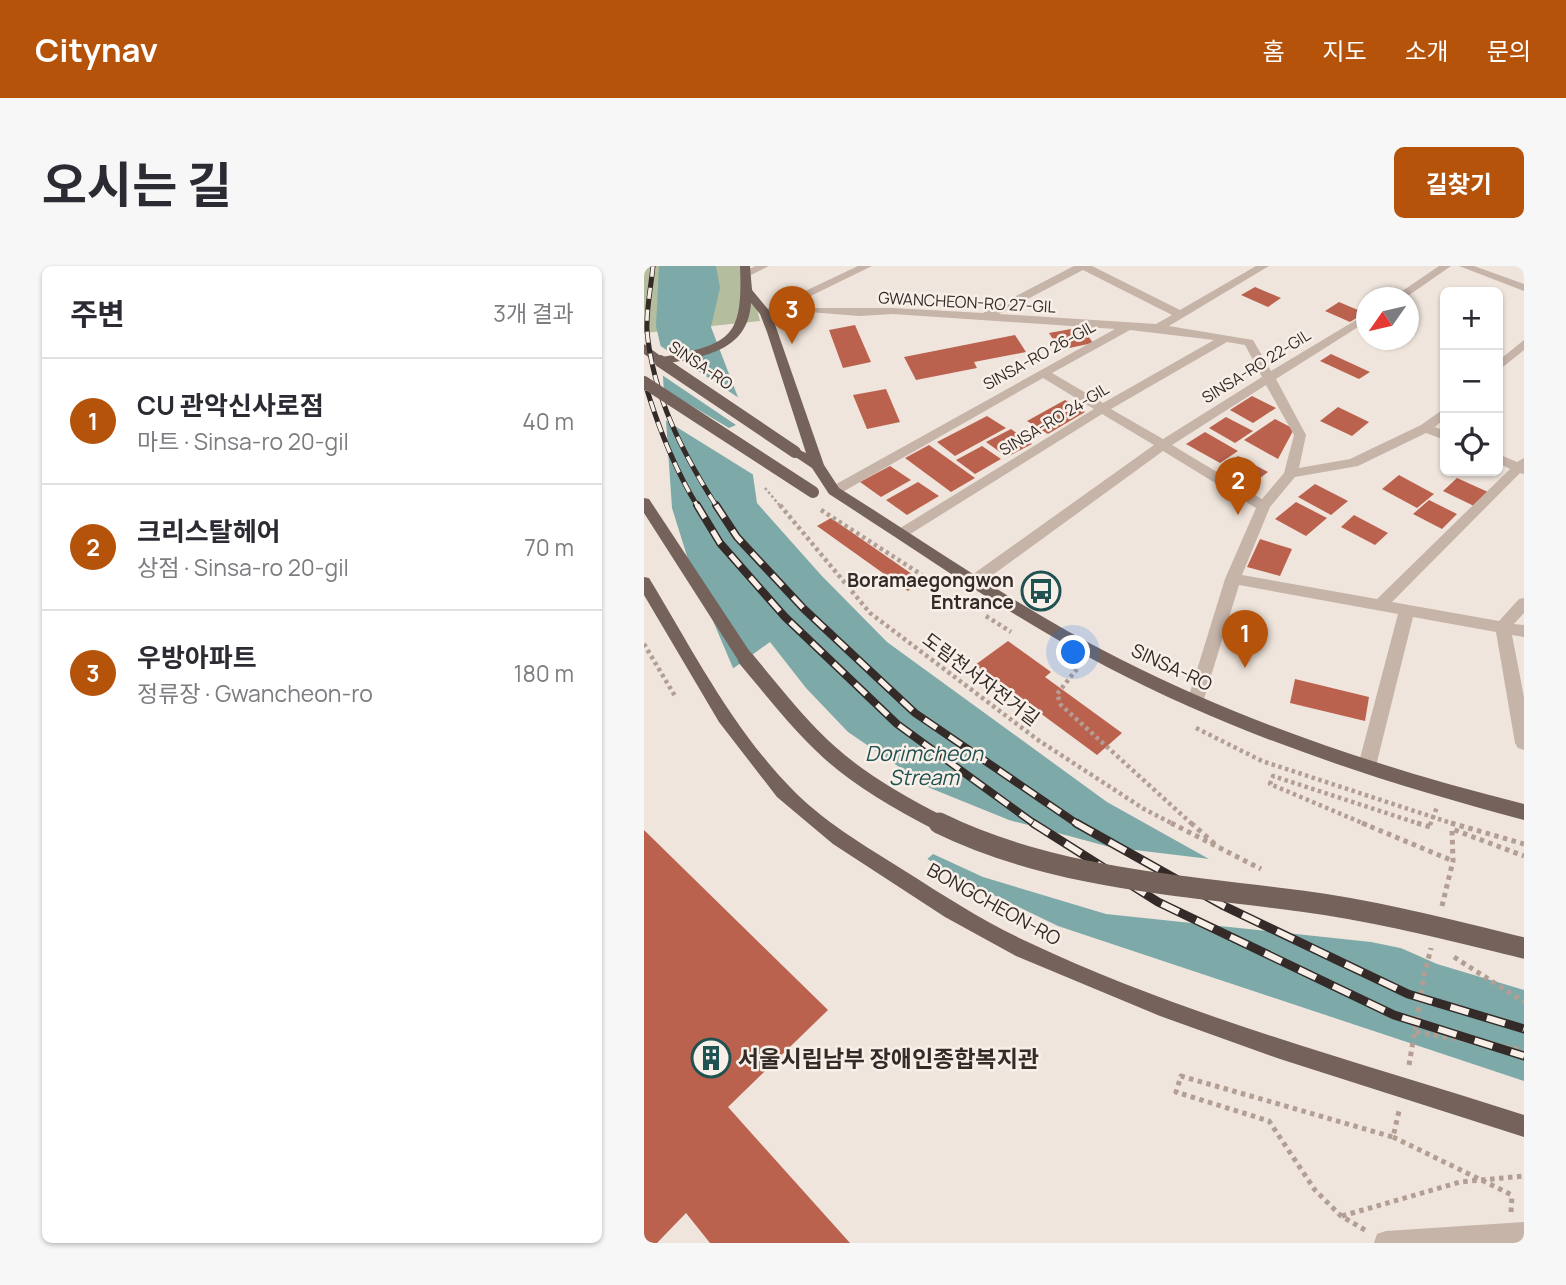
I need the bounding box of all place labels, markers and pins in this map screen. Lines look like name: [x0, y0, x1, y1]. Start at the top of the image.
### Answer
pin: 3: [769, 286, 815, 344]
pin: 2: [1215, 457, 1261, 515]
place label: Boramaegongwon Entrance: [847, 567, 1014, 615]
bus stop icon: Boramaegongwon Entrance: [1020, 570, 1062, 612]
pin: 1: [1222, 610, 1268, 668]
building icon: 서울시립남부 장애인종합복지관: [690, 1037, 732, 1079]
place label: 서울시립남부 장애인종합복지관: [738, 1042, 1039, 1074]

